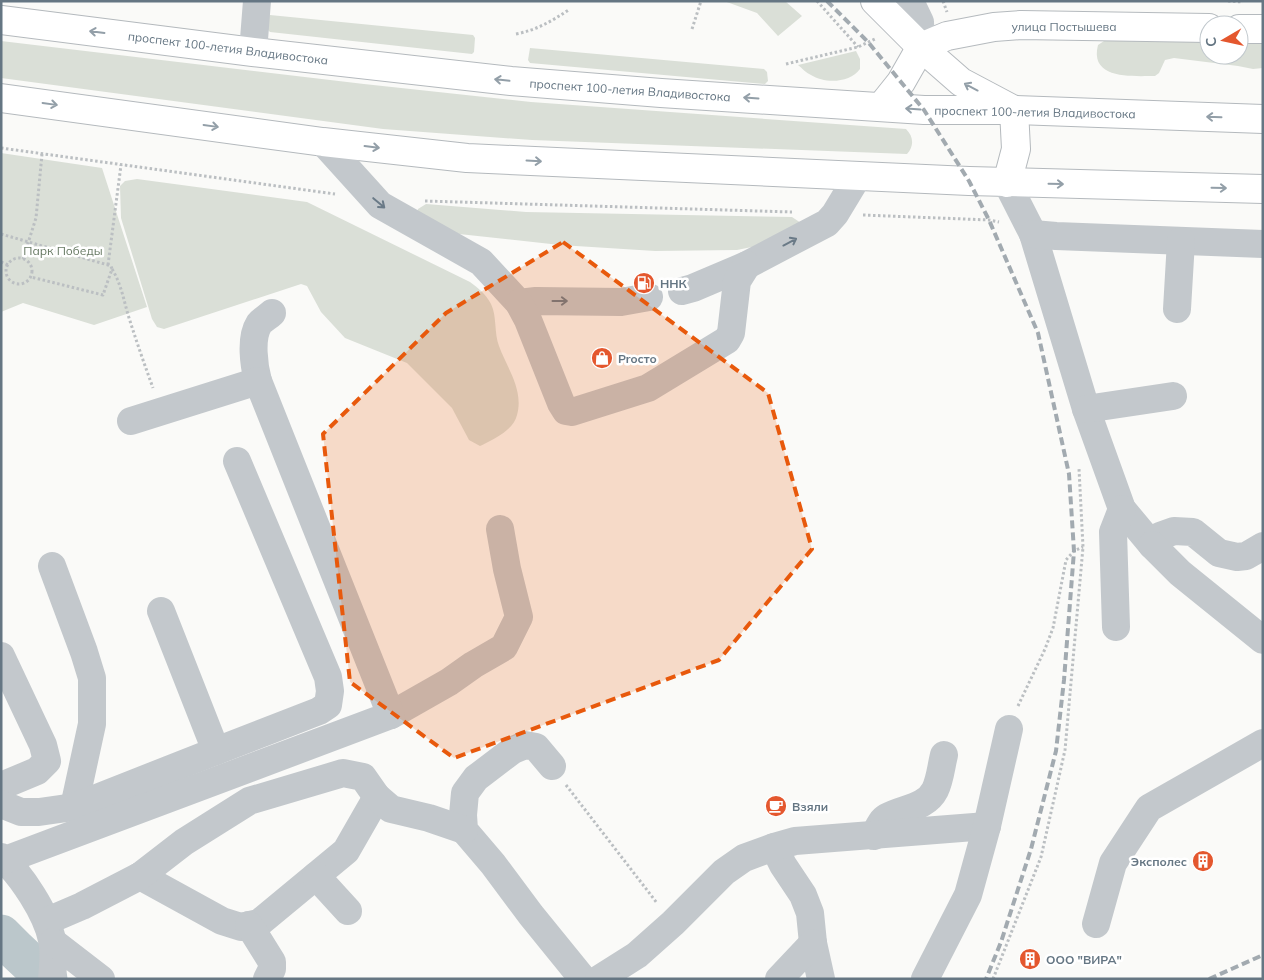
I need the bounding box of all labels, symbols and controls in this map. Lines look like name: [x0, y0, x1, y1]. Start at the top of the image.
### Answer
north arrow: [1199, 15, 1249, 65]
street label: улица Постышева: [1011, 19, 1117, 34]
one-way arrow: [89, 27, 105, 37]
street label: проспект 100-летия Владивостока: [127, 28, 329, 68]
text: С: [1202, 36, 1221, 48]
one-way arrow: [494, 75, 510, 85]
street label: проспект 100-летия Владивостока: [529, 75, 731, 105]
one-way arrow: [964, 82, 979, 91]
one-way arrow: [743, 94, 759, 103]
one-way arrow: [41, 100, 57, 110]
street label: проспект 100-летия Владивостока: [934, 103, 1136, 121]
one-way arrow: [905, 104, 921, 114]
one-way arrow: [1206, 112, 1222, 122]
one-way arrow: [202, 121, 218, 131]
one-way arrow: [363, 142, 379, 152]
one-way arrow: [525, 156, 541, 166]
one-way arrow: [1048, 179, 1064, 189]
one-way arrow: [1210, 183, 1226, 192]
one-way arrow: [372, 198, 385, 209]
one-way arrow: [782, 237, 797, 246]
park label: Парк Победы: [23, 243, 103, 258]
fuel station icon: ННК: [632, 271, 656, 295]
place label: ННК: [660, 276, 688, 291]
one-way arrow: [552, 297, 568, 306]
shop icon: Proсто: [590, 346, 614, 370]
place label: Proсто: [618, 351, 657, 366]
cafe icon: Взяли: [764, 794, 788, 818]
place label: Взяли: [792, 799, 828, 814]
building icon: Эксполес: [1191, 849, 1215, 873]
place label: Эксполес: [1131, 854, 1187, 869]
building icon: ООО "ВИРА": [1018, 947, 1042, 971]
place label: ООО "ВИРА": [1046, 952, 1122, 967]

